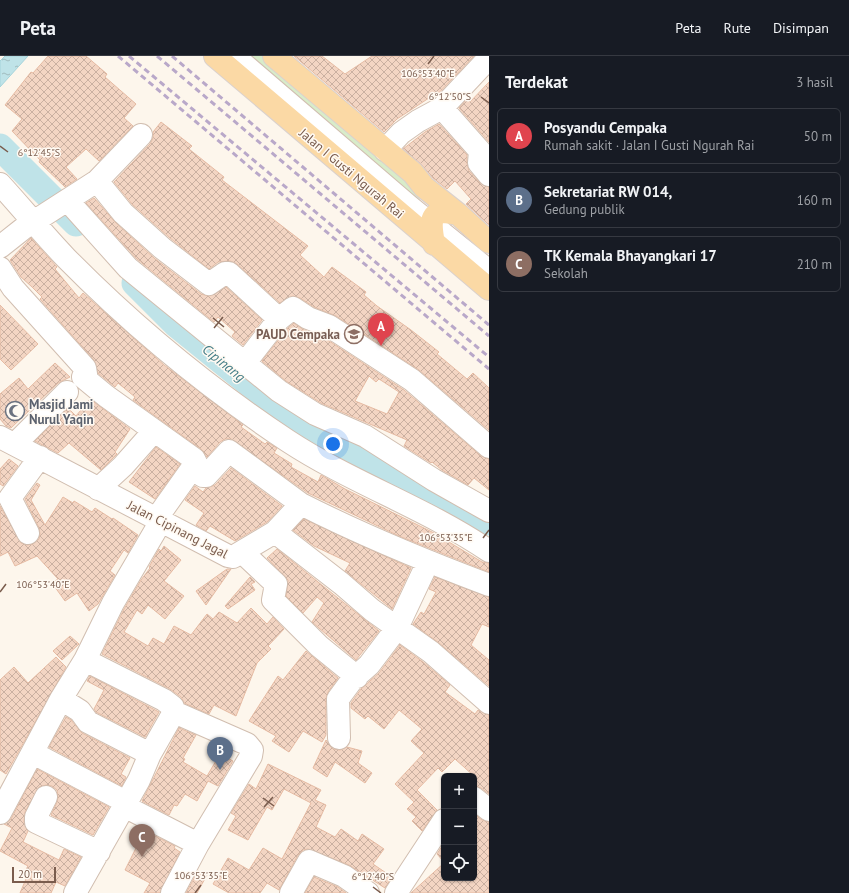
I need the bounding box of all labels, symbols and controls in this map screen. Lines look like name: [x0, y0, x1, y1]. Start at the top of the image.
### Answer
text: Peta: [20, 16, 56, 40]
text: Peta: [675, 19, 701, 37]
text: Rute: [723, 19, 751, 37]
text: Disimpan: [773, 19, 829, 37]
text: 106°53'40"E: [401, 67, 455, 80]
text: Terdekat: [505, 71, 568, 93]
text: 3 hasil: [796, 74, 833, 91]
text: 6°12'50"S: [429, 90, 471, 103]
text: Posyandu Cempaka: [544, 118, 667, 137]
street label: Jalan I Gusti Ngurah Rai: [295, 124, 408, 222]
text: A: [515, 128, 523, 145]
text: 50 m: [804, 128, 832, 145]
text: Rumah sakit · Jalan I Gusti Ngurah Rai: [544, 137, 754, 154]
text: 6°12'45"S: [18, 146, 60, 159]
text: Sekretariat RW 014,: [544, 182, 672, 201]
text: B: [515, 192, 523, 209]
text: 160 m: [797, 192, 832, 209]
text: Gedung publik: [544, 201, 625, 218]
text: TK Kemala Bhayangkari 17: [544, 246, 717, 265]
text: C: [515, 256, 523, 273]
text: 210 m: [797, 256, 832, 273]
text: Sekolah: [544, 265, 588, 282]
pin: A: [368, 313, 394, 346]
school or university icon: PAUD Cempaka: [343, 323, 365, 345]
place label: PAUD Cempaka: [256, 326, 340, 343]
water label: Cipinang: [199, 340, 249, 386]
place label: Masjid Jami Nurul Yaqin: [29, 396, 94, 428]
mosque icon: Masjid Jami Nurul Yaqin: [4, 400, 26, 422]
your location: [323, 434, 343, 454]
street label: Jalan Cipinang Jagal: [124, 496, 231, 562]
text: 106°53'35"E: [419, 531, 473, 544]
text: 106°53'40"E: [16, 578, 70, 591]
pin: B: [207, 737, 233, 770]
map controls: [441, 773, 477, 881]
button: +: [441, 773, 477, 809]
button: −: [441, 809, 477, 845]
pin: C: [129, 824, 155, 857]
button: locate: [441, 845, 477, 881]
scale bar: [12, 865, 56, 884]
text: 20 m: [18, 867, 42, 881]
text: 106°53'35"E: [174, 869, 228, 882]
text: 6°12'40"S: [352, 870, 394, 883]

